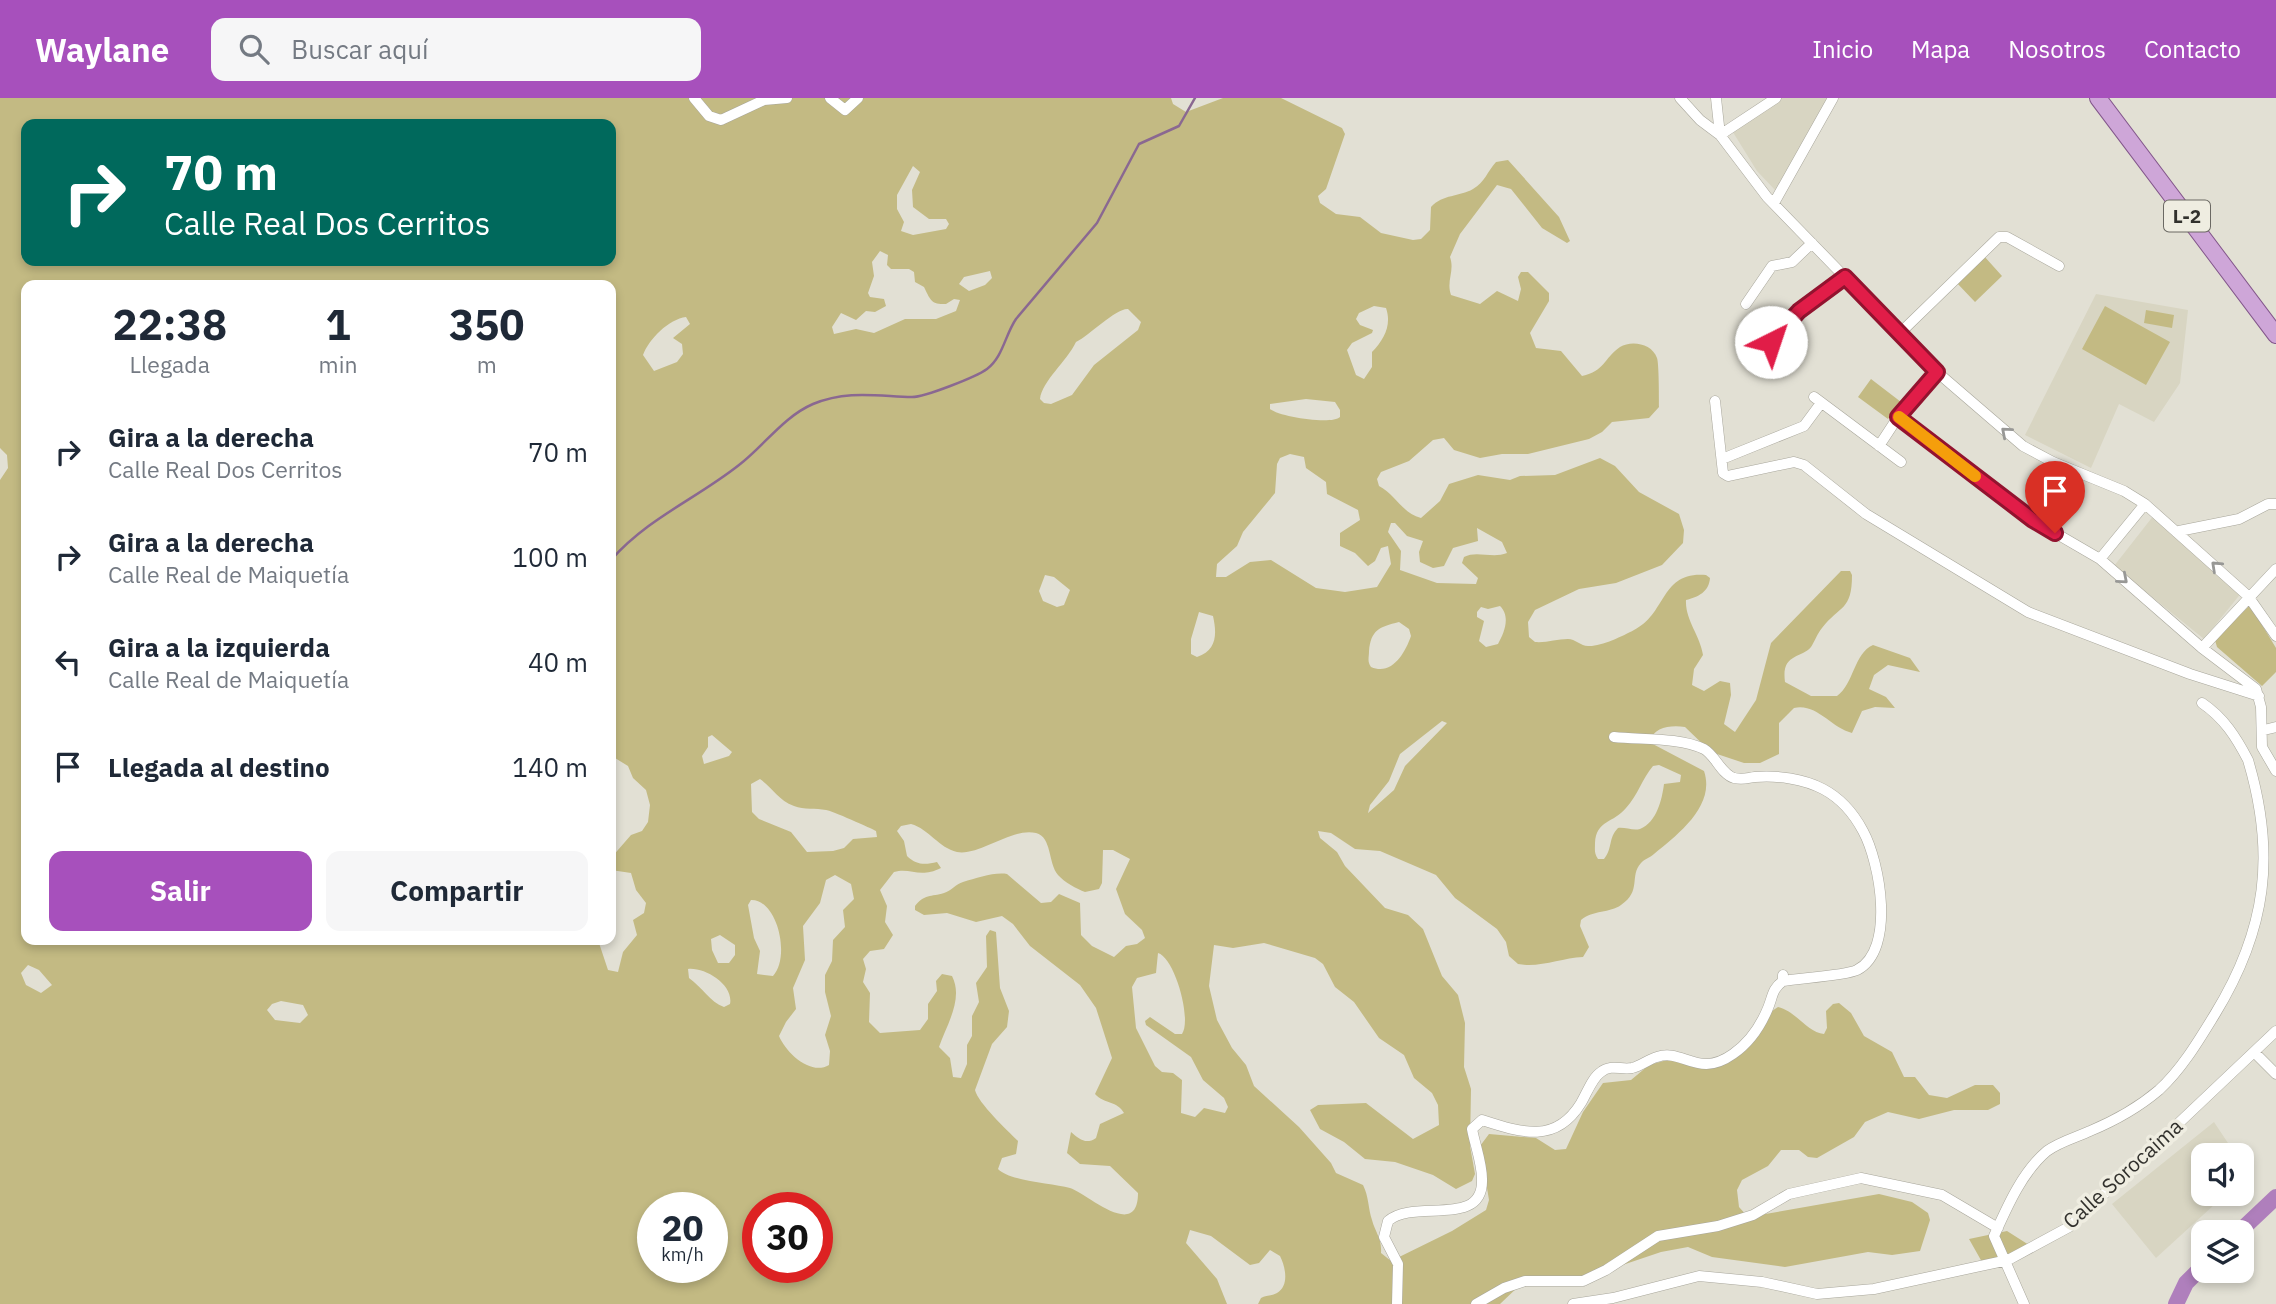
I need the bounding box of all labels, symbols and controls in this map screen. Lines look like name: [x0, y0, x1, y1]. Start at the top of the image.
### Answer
search box: [211, 18, 701, 81]
text: Waylane: [35, 28, 169, 71]
icon: search: [235, 30, 273, 68]
text: Buscar aquí: [291, 32, 429, 66]
text: Inicio: [1812, 33, 1873, 65]
text: Mapa: [1911, 33, 1970, 65]
text: Nosotros: [2008, 33, 2106, 65]
text: Contacto: [2144, 33, 2241, 65]
text: 70 m: [164, 140, 278, 203]
icon: right: [49, 147, 140, 238]
road number: L-2: [2164, 200, 2210, 232]
text: Calle Real Dos Cerritos: [164, 202, 490, 244]
text: 22:38: [112, 297, 227, 352]
text: 1: [325, 297, 351, 352]
text: 350: [449, 297, 525, 352]
position arrow: [1734, 305, 1808, 379]
text: Llegada: [130, 349, 210, 379]
text: min: [319, 349, 357, 379]
text: m: [477, 349, 497, 379]
text: Gira a la derecha: [108, 420, 314, 454]
one-way arrow: [2001, 428, 2014, 440]
icon: right: [49, 433, 87, 471]
text: 70 m: [528, 435, 588, 469]
text: Calle Real Dos Cerritos: [108, 454, 343, 484]
pin: [2025, 461, 2085, 533]
icon: arrive: [2036, 472, 2074, 510]
text: Gira a la derecha: [108, 525, 314, 559]
icon: right: [49, 538, 87, 576]
text: 100 m: [512, 540, 588, 574]
text: Calle Real de Maiquetía: [108, 559, 349, 589]
one-way arrow: [2211, 562, 2224, 574]
one-way arrow: [2115, 571, 2128, 583]
text: Gira a la izquierda: [108, 630, 330, 664]
icon: left: [49, 643, 87, 681]
text: 40 m: [528, 645, 588, 679]
text: Calle Real de Maiquetía: [108, 664, 349, 694]
icon: arrive: [49, 748, 87, 786]
text: Llegada al destino: [108, 750, 330, 784]
text: 140 m: [512, 750, 588, 784]
button: Salir: [49, 851, 312, 931]
button: Compartir: [326, 851, 588, 931]
street label: Calle Sorocaima: [2056, 1112, 2188, 1235]
map controls: [2191, 1143, 2254, 1283]
button: sound: [2191, 1143, 2254, 1206]
speed limit sign: 30: [742, 1192, 833, 1283]
text: 20: [661, 1205, 704, 1251]
button: layers: [2191, 1220, 2254, 1283]
text: km/h: [661, 1243, 704, 1266]

